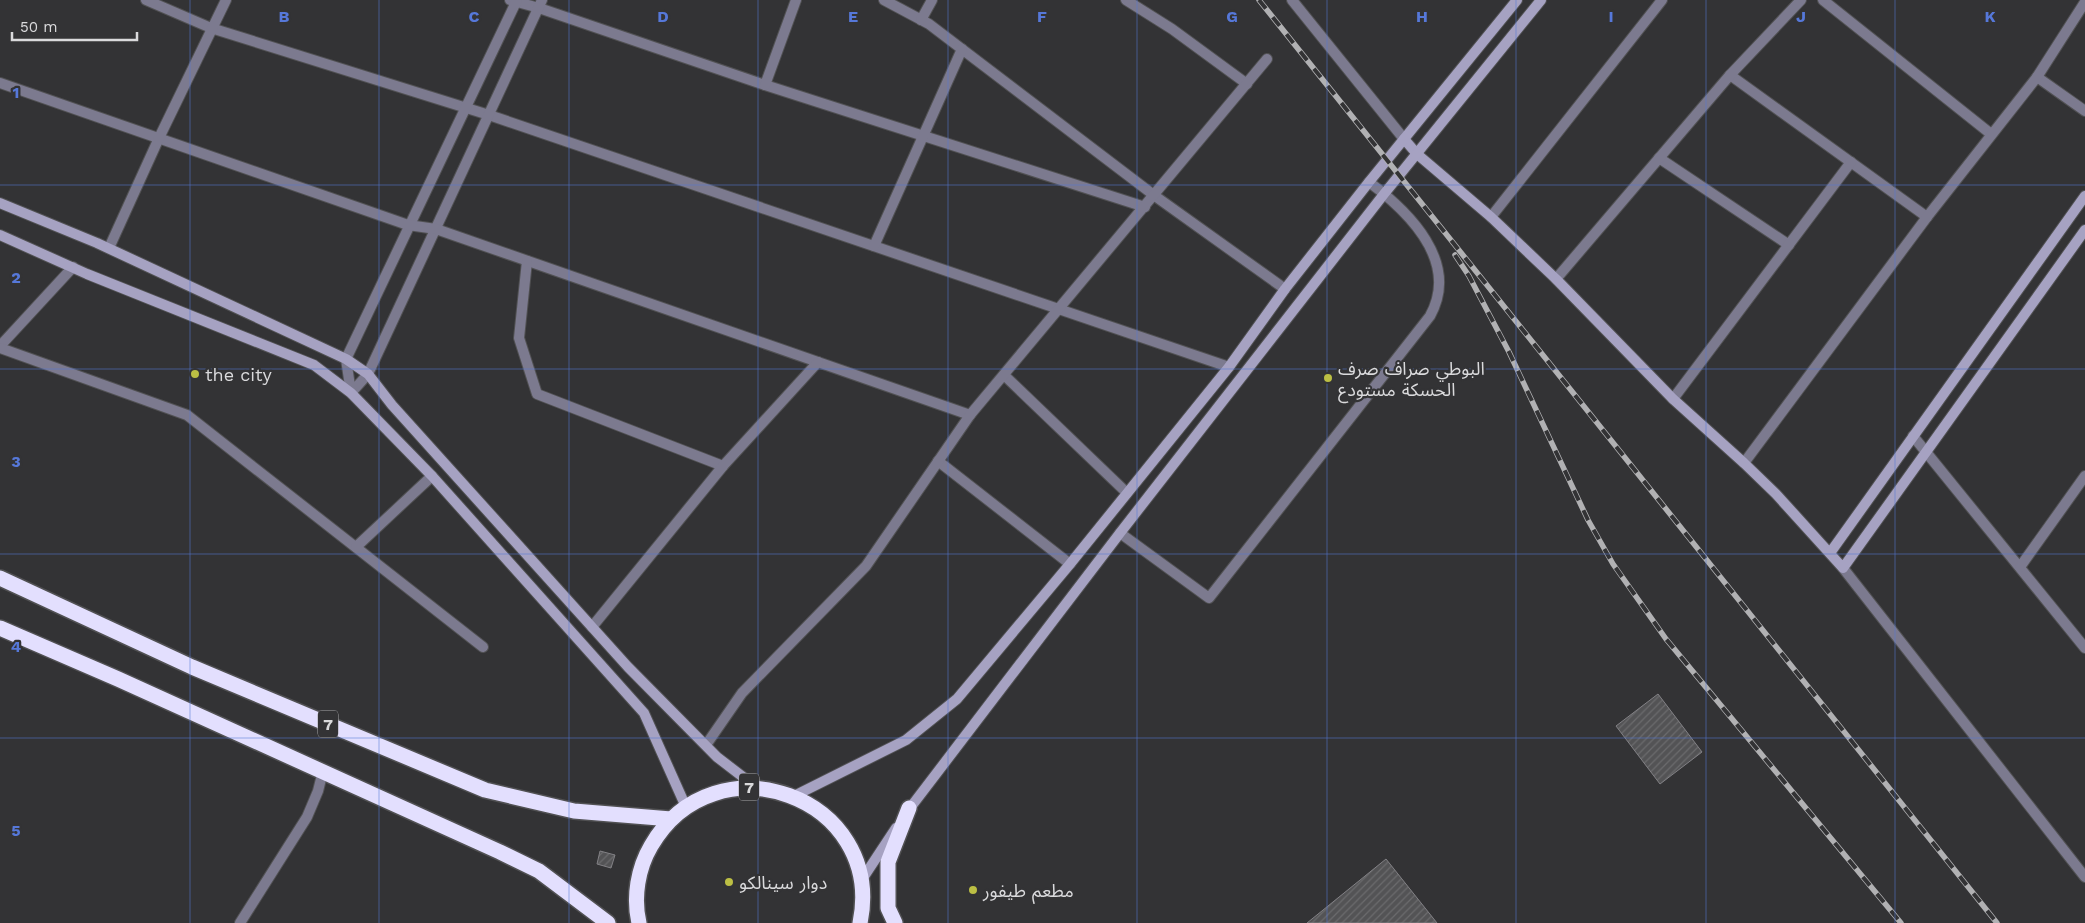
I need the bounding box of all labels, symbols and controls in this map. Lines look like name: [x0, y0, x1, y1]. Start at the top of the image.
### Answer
text: B: [279, 7, 290, 26]
text: C: [469, 7, 480, 26]
text: D: [657, 7, 669, 26]
text: E: [848, 7, 858, 26]
text: F: [1037, 7, 1047, 26]
text: G: [1226, 7, 1238, 26]
text: H: [1416, 7, 1428, 26]
text: I: [1608, 7, 1614, 26]
text: J: [1796, 7, 1806, 26]
text: K: [1984, 7, 1996, 26]
scale bar: [12, 10, 138, 42]
text: 50 m: [20, 18, 57, 36]
text: 1: [13, 83, 19, 102]
text: 2: [11, 268, 21, 287]
place label: البوطي صراف صرف الحسكة مستودع: [1338, 358, 1485, 404]
place label: the city: [205, 364, 273, 385]
marker: the city: [189, 368, 201, 380]
marker: البوطي صراف صرف الحسكة مستودع: [1322, 372, 1334, 384]
text: 3: [11, 452, 21, 471]
text: 4: [11, 637, 21, 656]
road number: 7: [318, 711, 338, 738]
road number: 7: [739, 774, 759, 800]
text: 5: [11, 821, 21, 840]
place label: دوار سينالكو: [739, 872, 827, 894]
marker: دوار سينالكو: [723, 876, 735, 888]
place label: مطعم طيفور: [982, 880, 1074, 904]
marker: مطعم طيفور: [967, 884, 979, 896]

